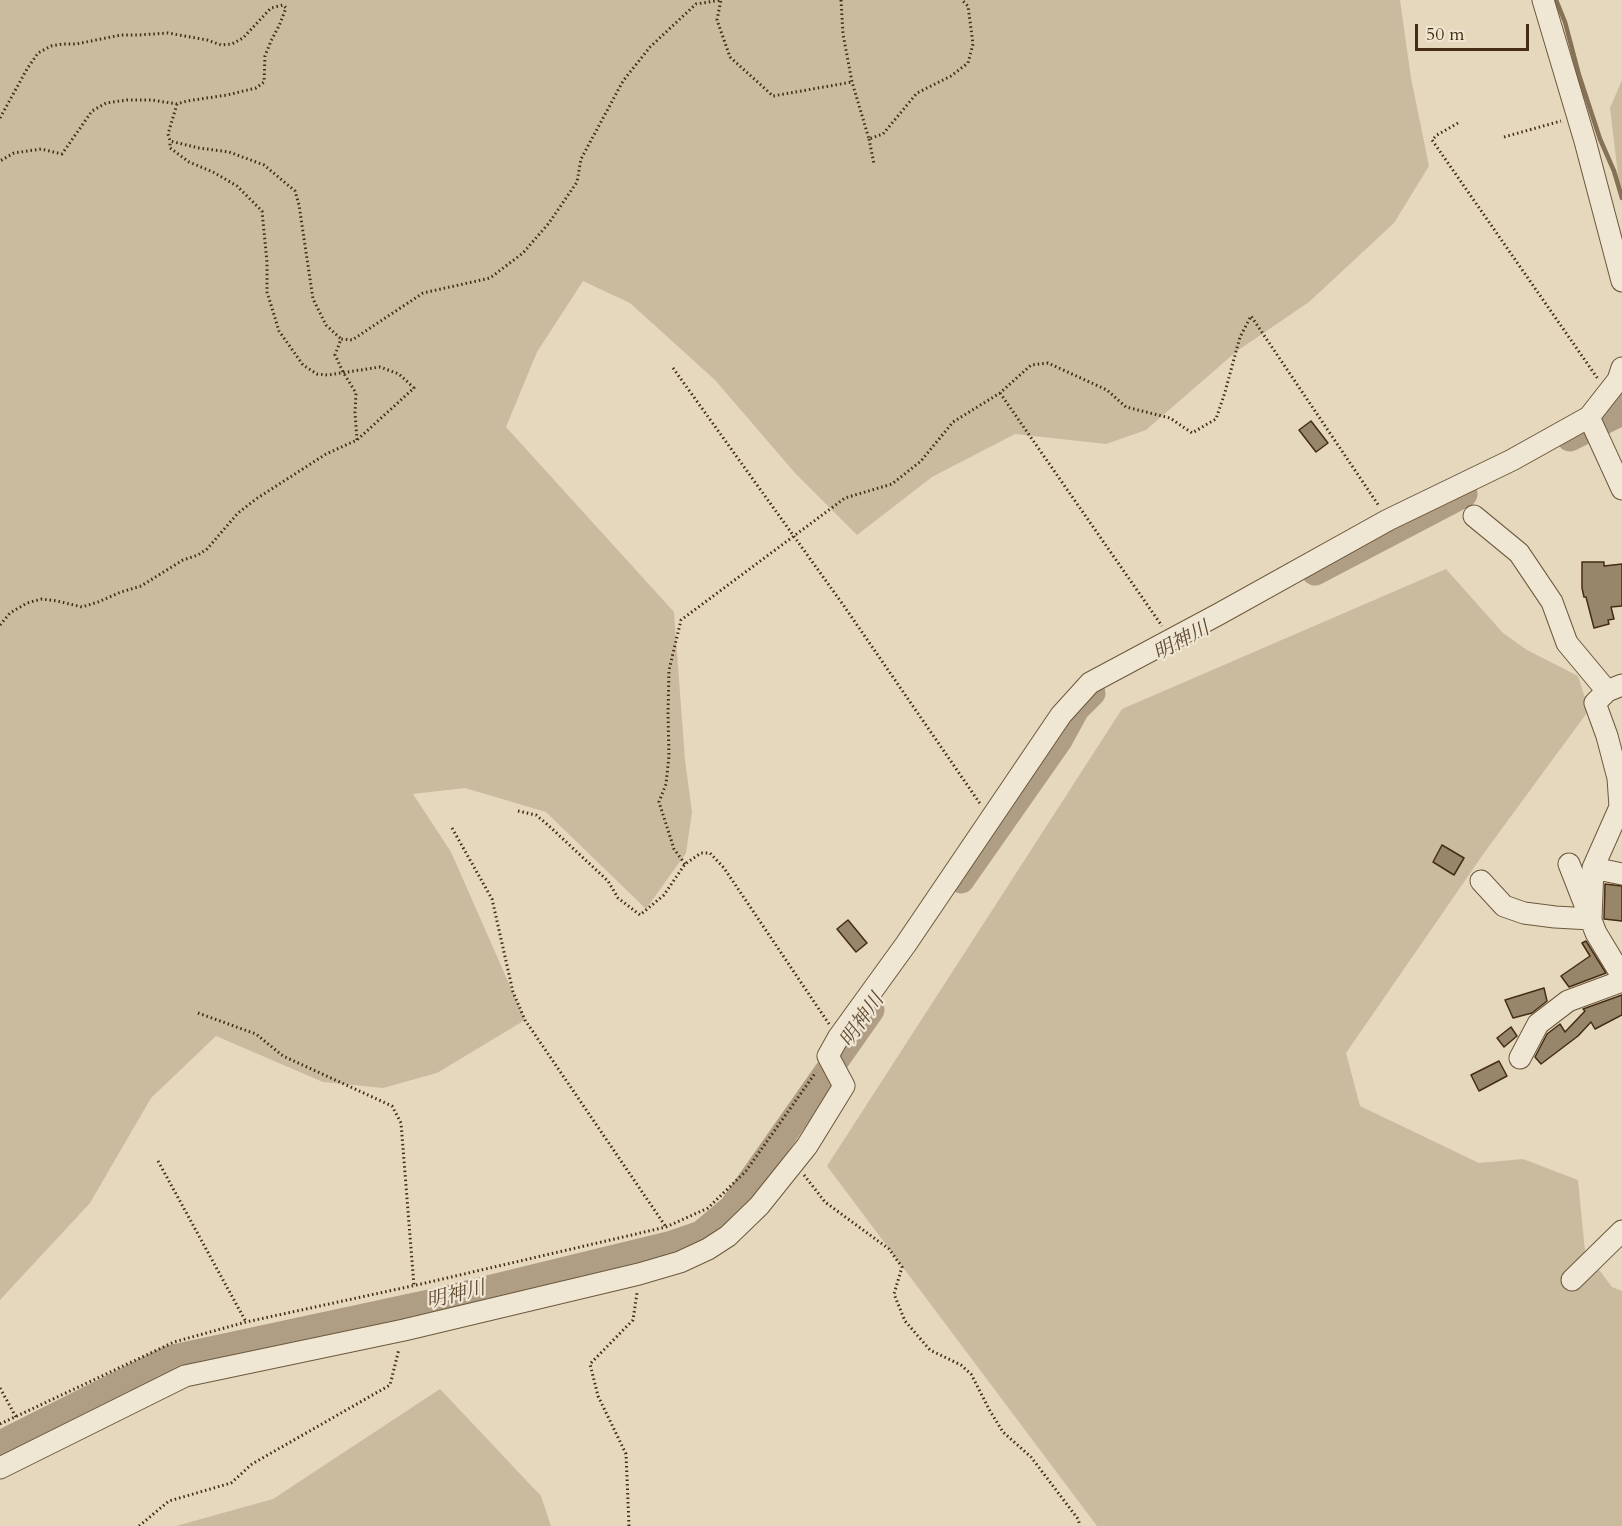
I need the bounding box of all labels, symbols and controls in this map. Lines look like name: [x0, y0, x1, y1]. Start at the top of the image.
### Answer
scale bar: [1418, 12, 1532, 50]
text: 50 m: [1426, 22, 1465, 47]
water label: 明神川: [1150, 617, 1214, 667]
water label: 明神川: [836, 990, 890, 1052]
water label: 明神川: [424, 1277, 488, 1315]

